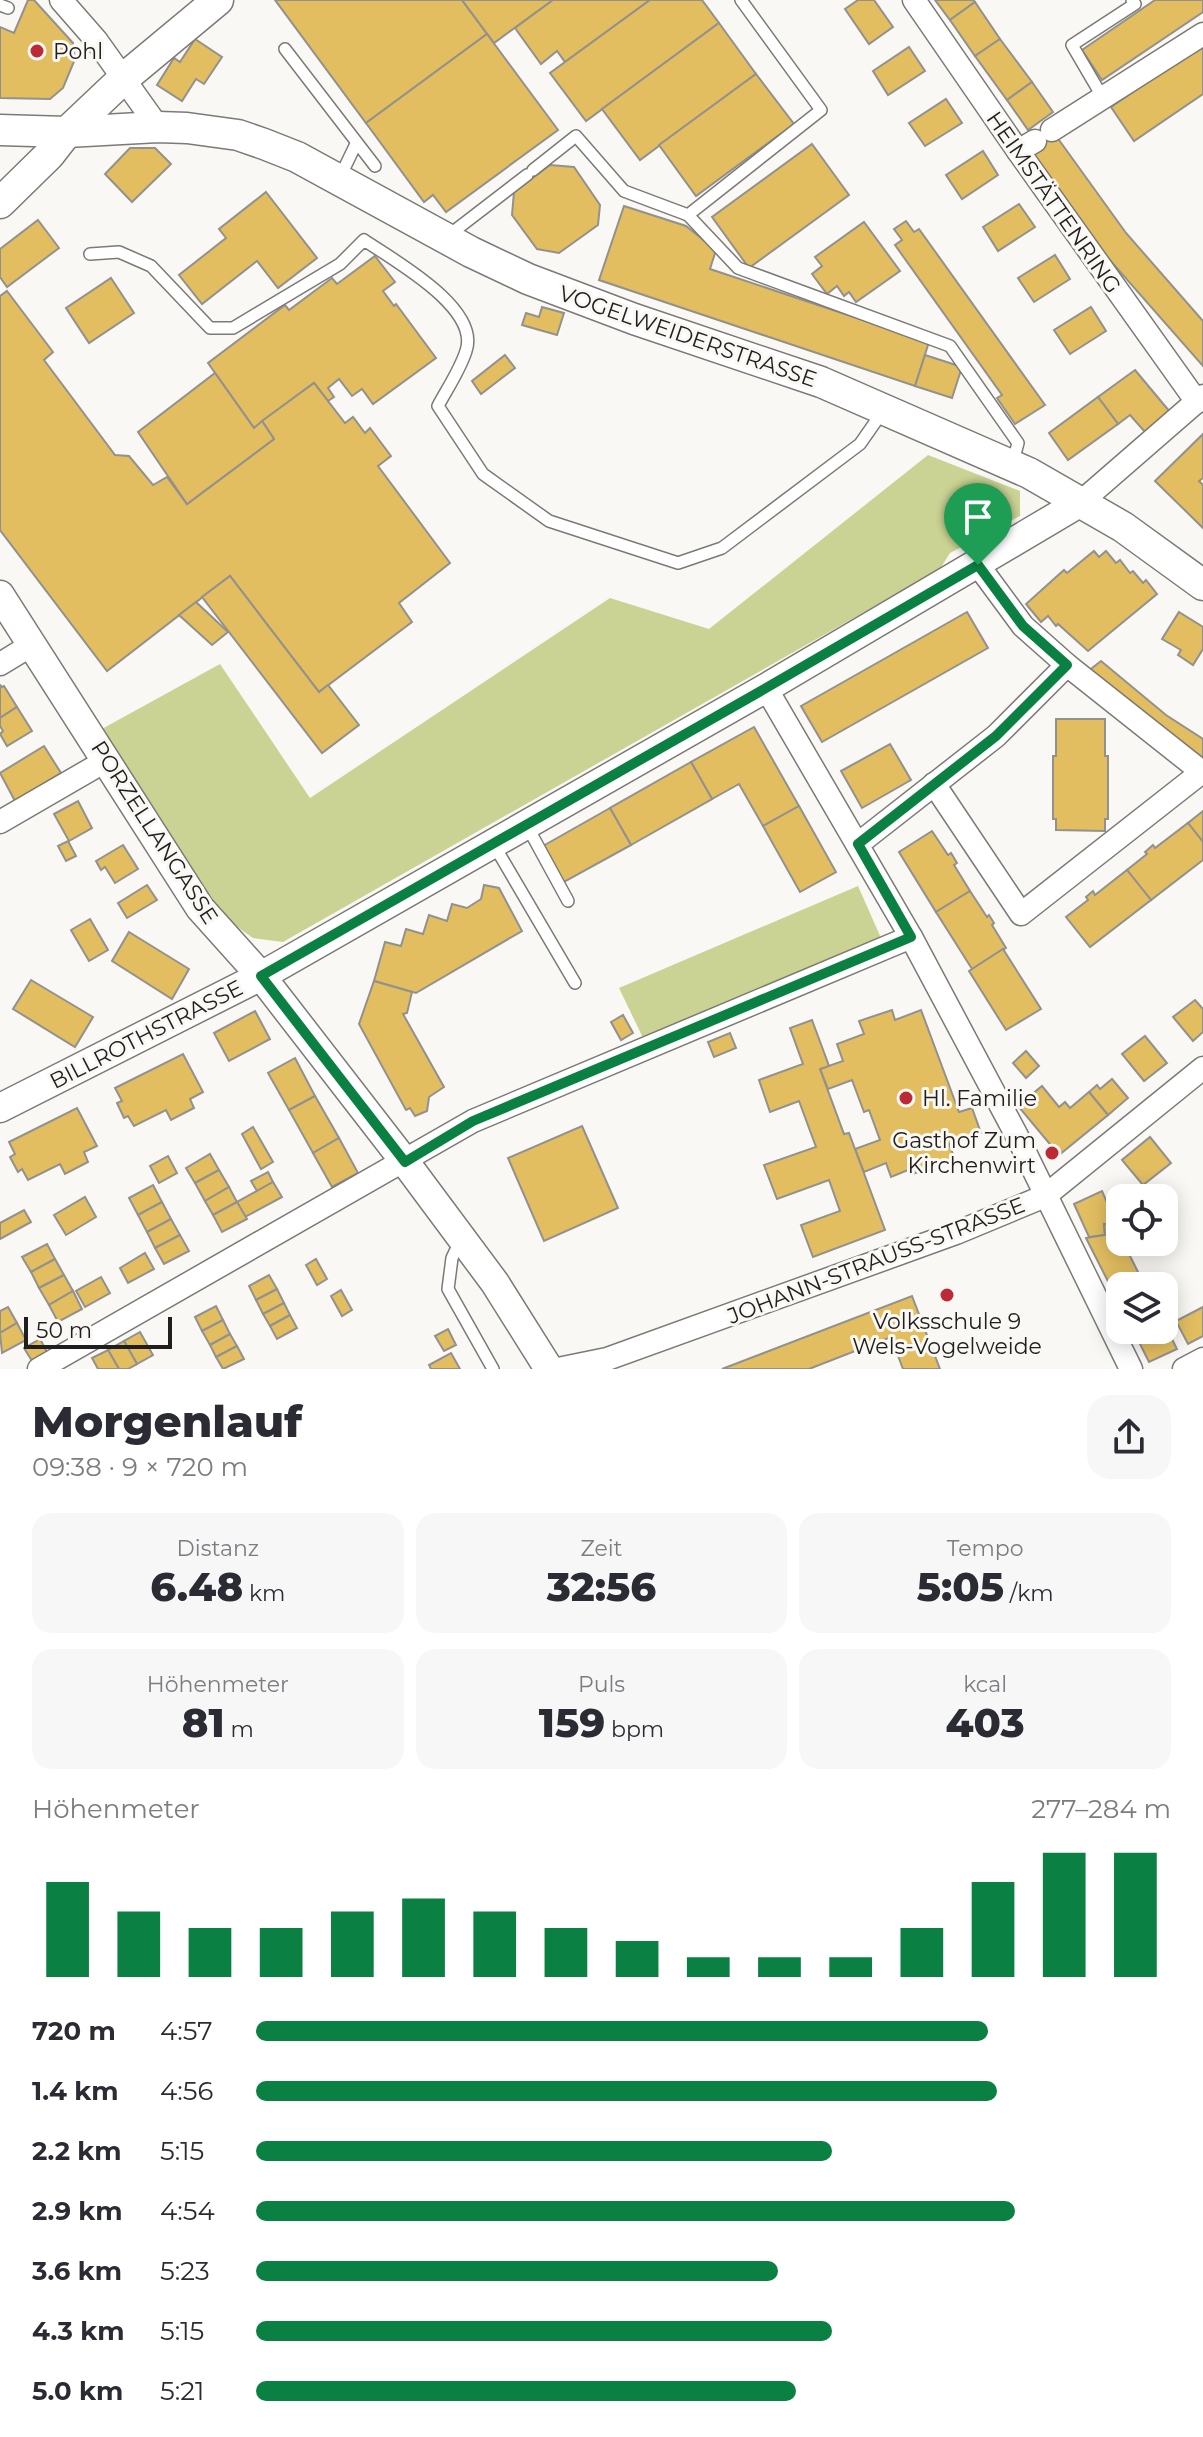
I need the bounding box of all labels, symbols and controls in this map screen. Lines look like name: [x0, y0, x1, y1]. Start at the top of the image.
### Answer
place label: Pohl: [53, 38, 103, 65]
marker: Pohl: [28, 42, 46, 60]
street label: HEIMSTÄTTENRING: [981, 106, 1127, 298]
street label: VOGELWEIDERSTRASSE: [556, 280, 820, 393]
pin: [944, 483, 1012, 565]
icon: arrive: [956, 495, 1000, 539]
street label: PORZELLANGASSE: [85, 735, 224, 929]
street label: BILLROTHSTRASSE: [45, 974, 247, 1095]
place label: Hl. Familie: [922, 1085, 1037, 1112]
marker: Hl. Familie: [897, 1089, 915, 1107]
place label: Gasthof Zum Kirchenwirt: [892, 1127, 1036, 1179]
marker: Gasthof Zum Kirchenwirt: [1043, 1144, 1061, 1162]
map controls: [1106, 1184, 1178, 1344]
button: locate: [1106, 1184, 1178, 1256]
street label: JOHANN-STRAUSS-STRASSE: [723, 1191, 1029, 1330]
button: layers: [1106, 1272, 1178, 1344]
marker: Volksschule 9 Wels-Vogelweide: [938, 1286, 956, 1304]
place label: Volksschule 9 Wels-Vogelweide: [852, 1308, 1042, 1360]
scale bar: [24, 1313, 172, 1349]
text: 50 m: [36, 1317, 92, 1344]
text: Morgenlauf: [32, 1394, 302, 1448]
button: share: [1087, 1395, 1171, 1479]
text: 09:38 · 9 × 720 m: [32, 1451, 248, 1483]
text: Distanz: [177, 1535, 259, 1562]
text: Zeit: [581, 1535, 622, 1562]
text: Tempo: [947, 1535, 1024, 1562]
text: 6.48: [150, 1562, 243, 1611]
text: 32:56: [547, 1562, 656, 1611]
text: 5:05: [917, 1562, 1004, 1611]
text: km: [243, 1580, 285, 1607]
text: /km: [1004, 1580, 1054, 1607]
text: Höhenmeter: [147, 1671, 289, 1698]
text: Puls: [578, 1671, 625, 1698]
text: kcal: [963, 1671, 1007, 1698]
text: 81: [182, 1698, 225, 1747]
text: 159: [539, 1698, 605, 1747]
text: 403: [946, 1698, 1025, 1747]
text: m: [225, 1716, 254, 1743]
text: bpm: [605, 1716, 664, 1743]
text: Höhenmeter: [32, 1793, 200, 1825]
text: 277–284 m: [1031, 1793, 1171, 1825]
text: 720 m: [32, 2015, 116, 2047]
text: 4:57: [160, 2015, 213, 2047]
text: 1.4 km: [32, 2075, 118, 2107]
text: 4:56: [160, 2075, 213, 2107]
text: 2.2 km: [32, 2135, 122, 2167]
text: 5:15: [160, 2135, 204, 2167]
text: 2.9 km: [32, 2195, 123, 2227]
text: 4:54: [160, 2195, 215, 2227]
text: 3.6 km: [32, 2255, 122, 2287]
text: 5:23: [160, 2255, 210, 2287]
text: 4.3 km: [32, 2315, 124, 2347]
text: 5:15: [160, 2315, 204, 2347]
text: 5.0 km: [32, 2375, 123, 2407]
text: 5:21: [160, 2375, 204, 2407]

